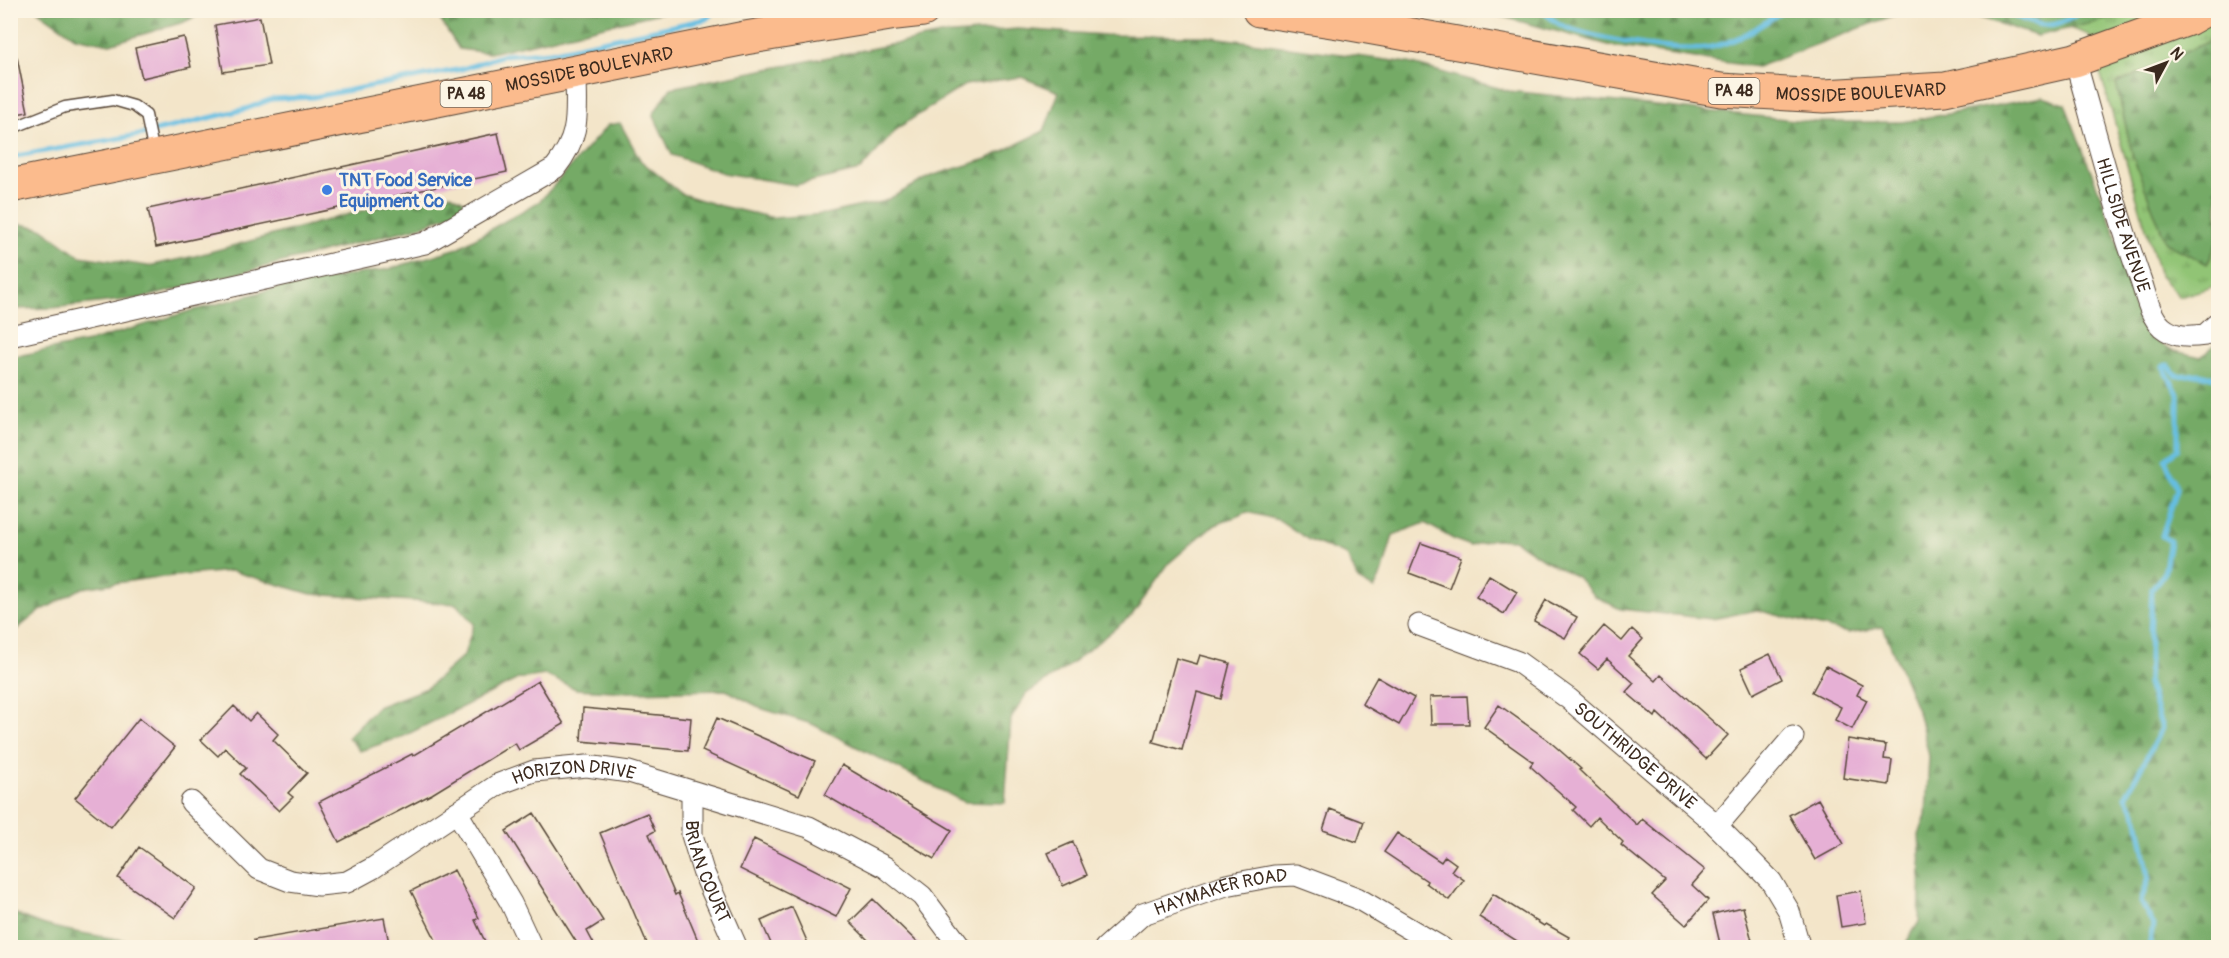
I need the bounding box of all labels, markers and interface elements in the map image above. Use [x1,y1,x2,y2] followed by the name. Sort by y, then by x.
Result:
[2136,33,2196,93] north arrow
[503,41,675,97] street label: MOSSIDE BOULEVARD
[2165,43,2188,65] text: N
[1775,77,1947,108] street label: MOSSIDE BOULEVARD
[1708,78,1760,104] road number: PA 48
[440,81,492,107] road number: PA 48
[2091,155,2155,295] street label: HILLSIDE AVENUE
[338,169,473,213] place label: TNT Food Service Equipment Co
[320,183,334,197] marker: TNT Food Service Equipment Co
[1569,697,1702,815] street label: SOUTHRIDGE DRIVE
[508,754,639,790] street label: HORIZON DRIVE
[680,820,736,926] street label: BRIAN COURT
[1151,864,1288,921] street label: HAYMAKER ROAD

